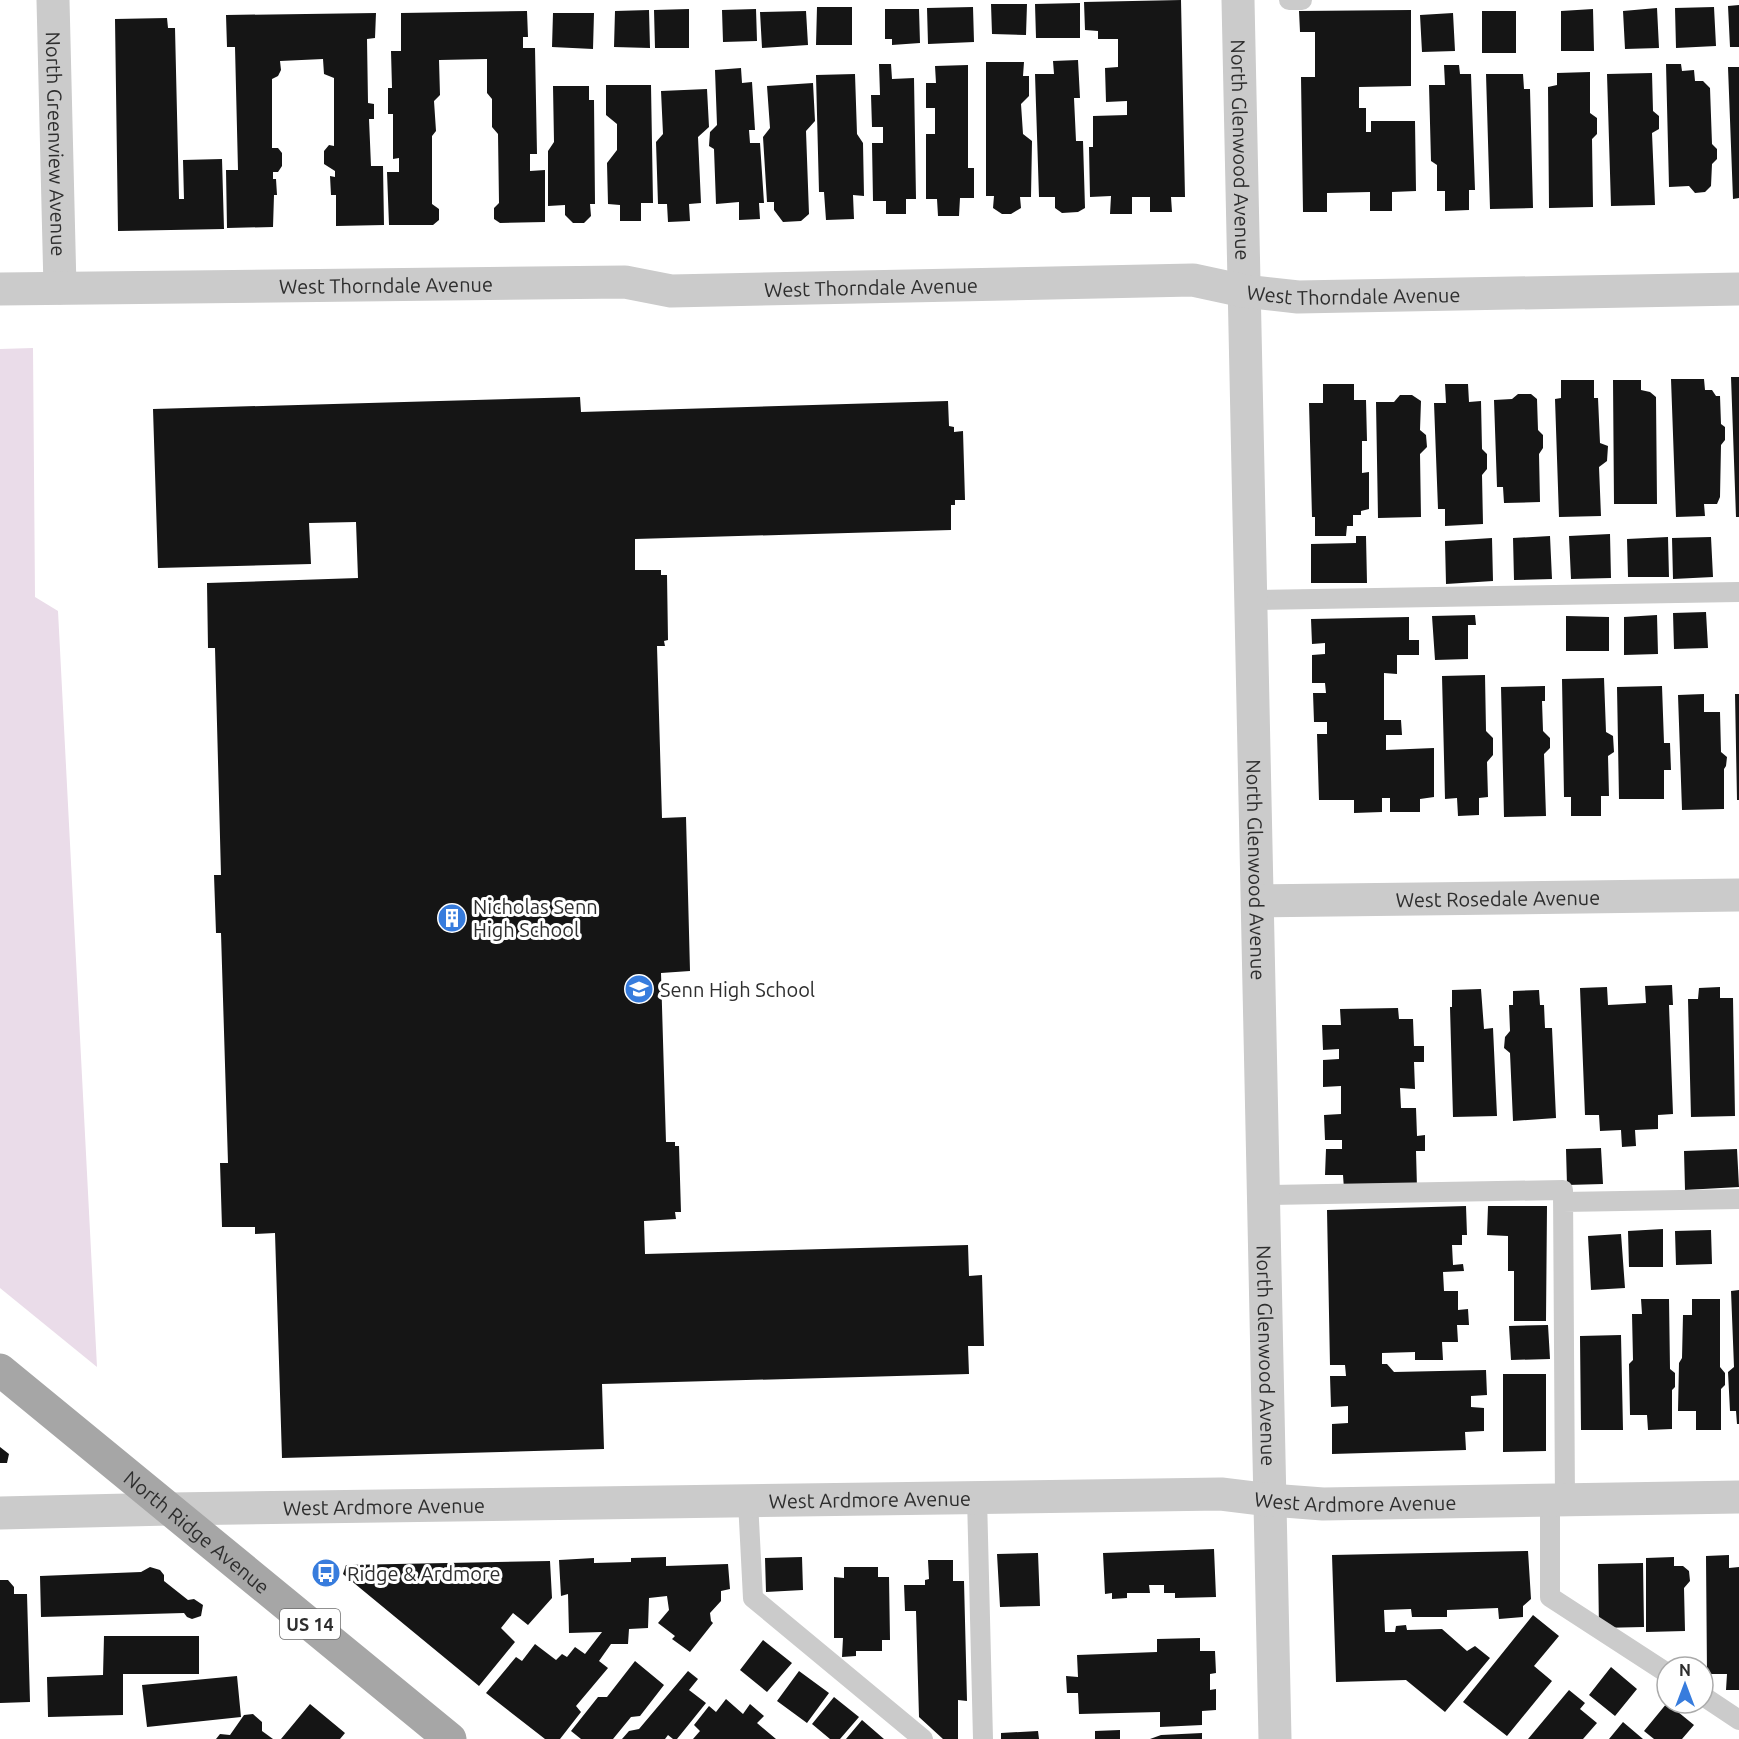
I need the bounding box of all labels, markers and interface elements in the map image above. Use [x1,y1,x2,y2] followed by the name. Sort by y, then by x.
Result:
[42,31,71,257] street label: North Greenview Avenue
[1227,39,1255,261] street label: North Glenwood Avenue
[279,272,493,297] street label: West Thorndale Avenue
[764,273,978,301] street label: West Thorndale Avenue
[1246,280,1461,309] street label: West Thorndale Avenue
[1243,759,1270,981] street label: North Glenwood Avenue
[1396,885,1600,911] street label: West Rosedale Avenue
[473,895,598,941] place label: Nicholas Senn High School
[436,902,468,934] building icon: Nicholas Senn High School
[623,973,655,1005] school or university icon: Senn High School
[660,978,815,1001] place label: Senn High School
[1253,1245,1281,1466] street label: North Glenwood Avenue
[120,1465,274,1598] street label: North Ridge Avenue
[769,1486,971,1512] street label: West Ardmore Avenue
[1253,1487,1457,1516] street label: West Ardmore Avenue
[283,1493,485,1519] street label: West Ardmore Avenue
[310,1557,342,1589] bus stop icon: Ridge & Ardmore
[347,1562,501,1585] place label: Ridge & Ardmore
[280,1609,340,1639] road number: US 14
[1655,1655,1715,1715] north arrow
[1679,1661,1691,1679] text: N

